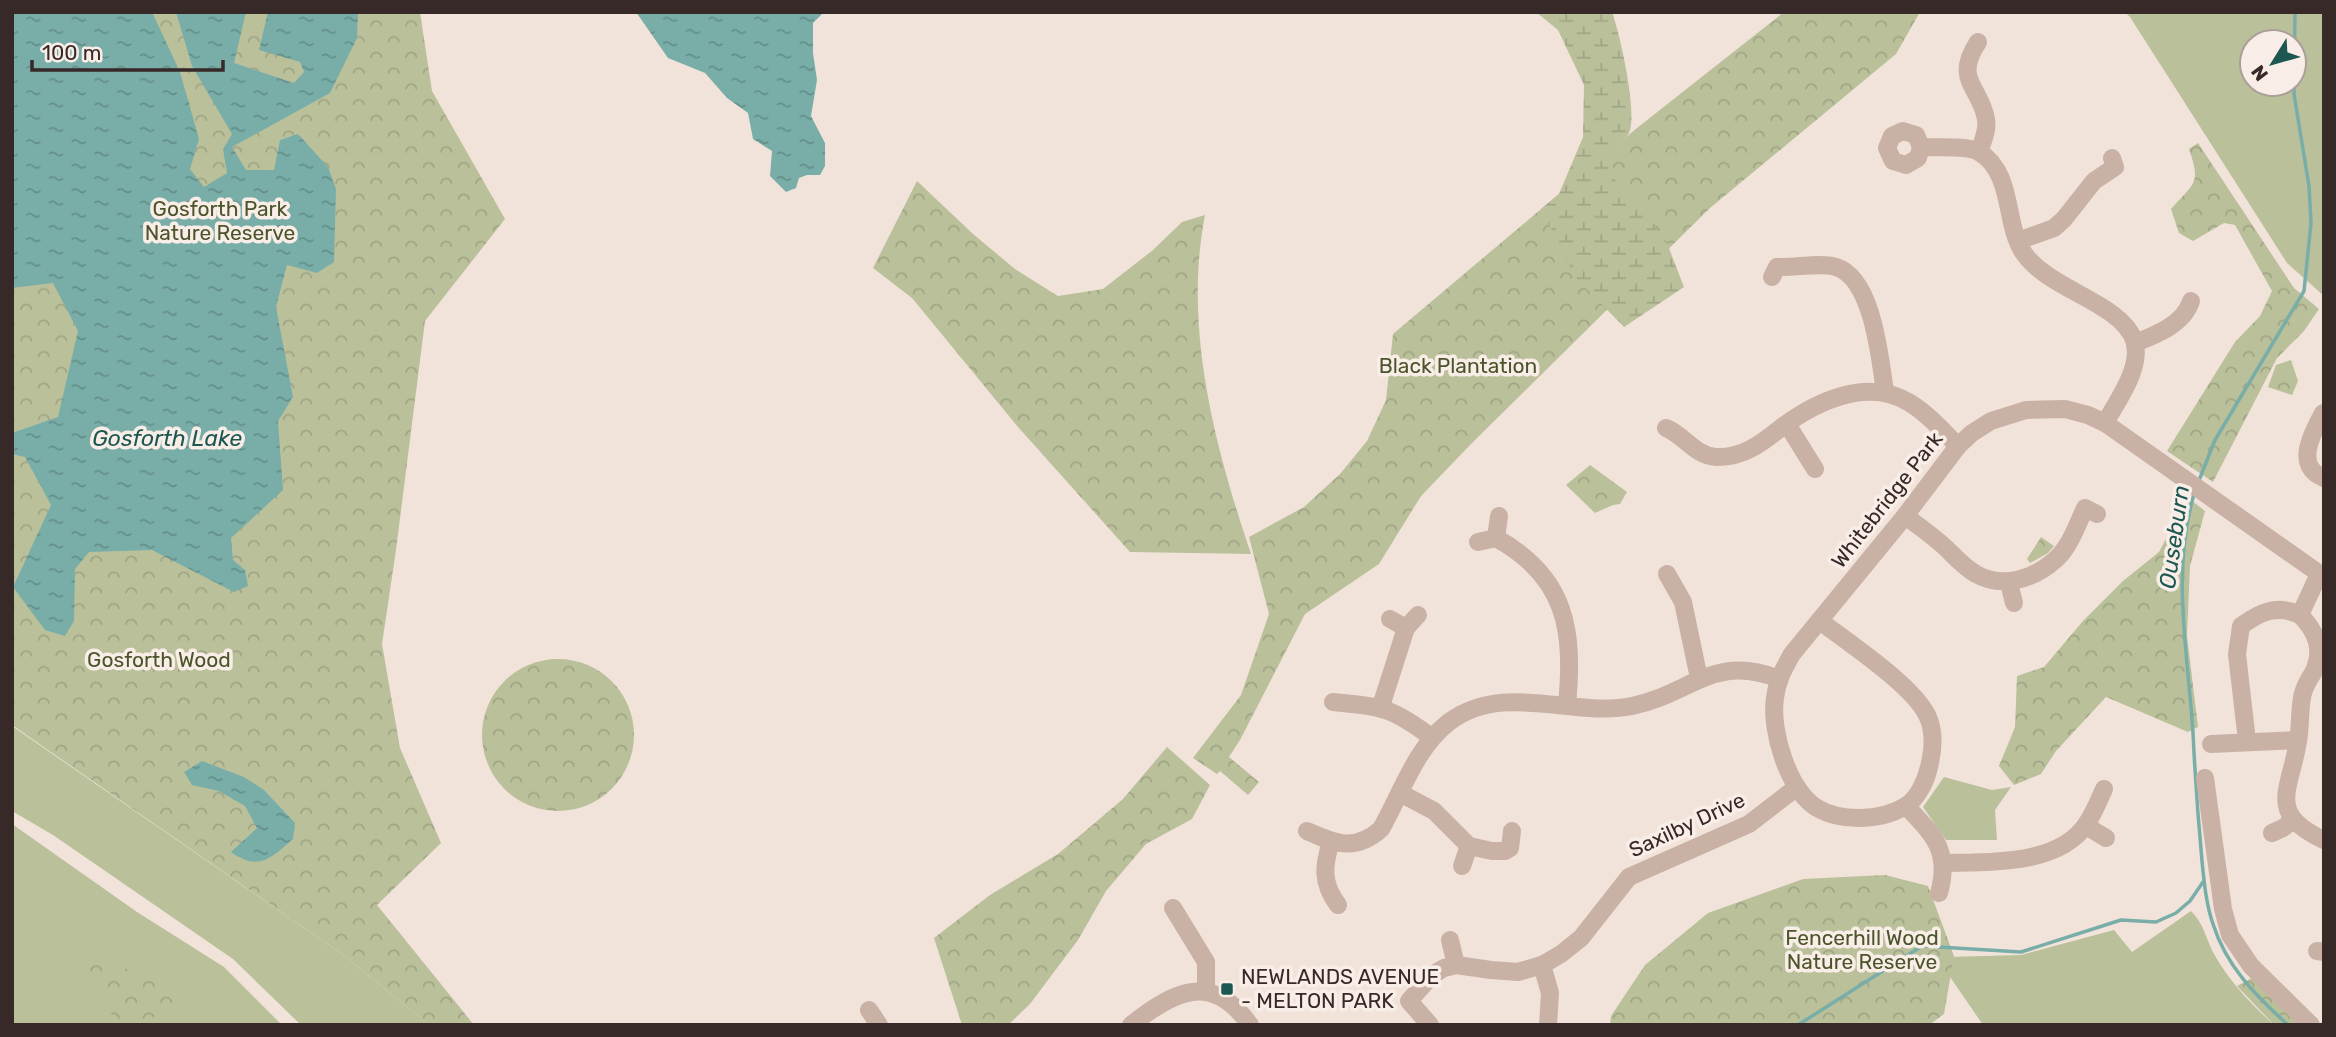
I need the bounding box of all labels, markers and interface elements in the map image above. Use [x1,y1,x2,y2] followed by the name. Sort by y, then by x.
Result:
[32,28,222,72] scale bar
[2238,28,2308,98] north arrow
[42,40,101,65] text: 100 m
[2247,61,2273,85] text: N
[145,196,295,245] park label: Gosforth Park Nature Reserve
[1379,353,1537,378] park label: Black Plantation
[92,424,242,452] water label: Gosforth Lake
[1826,427,1948,573] street label: Whitebridge Park
[2153,483,2195,591] water label: Ouseburn
[87,647,231,672] park label: Gosforth Wood
[1625,787,1749,862] street label: Saxilby Drive
[1785,925,1939,974] park label: Fencerhill Wood Nature Reserve
[1241,964,1439,1013] place label: NEWLANDS AVENUE - MELTON PARK
[1219,981,1235,997] marker: NEWLANDS AVENUE - MELTON PARK

